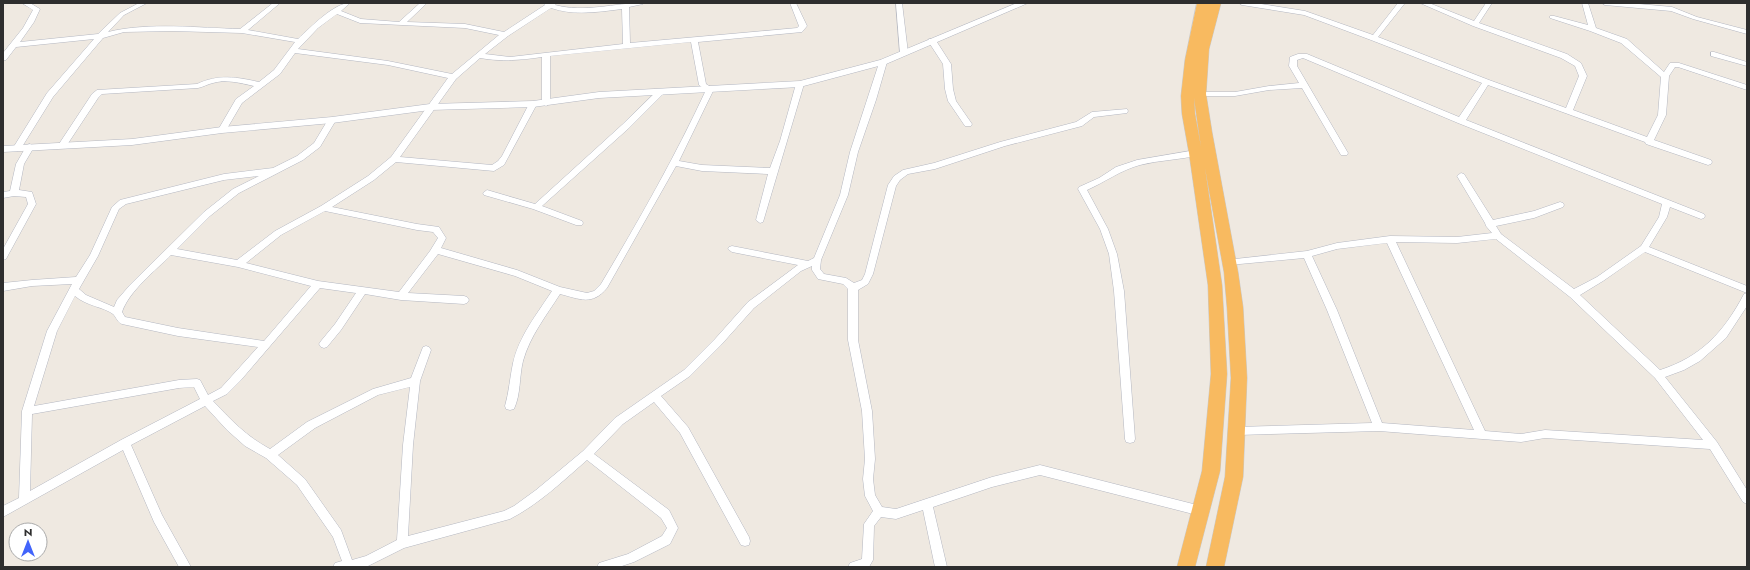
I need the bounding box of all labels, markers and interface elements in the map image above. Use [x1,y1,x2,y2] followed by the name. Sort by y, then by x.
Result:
[8,522,48,562] north arrow
[24,524,32,540] text: N

